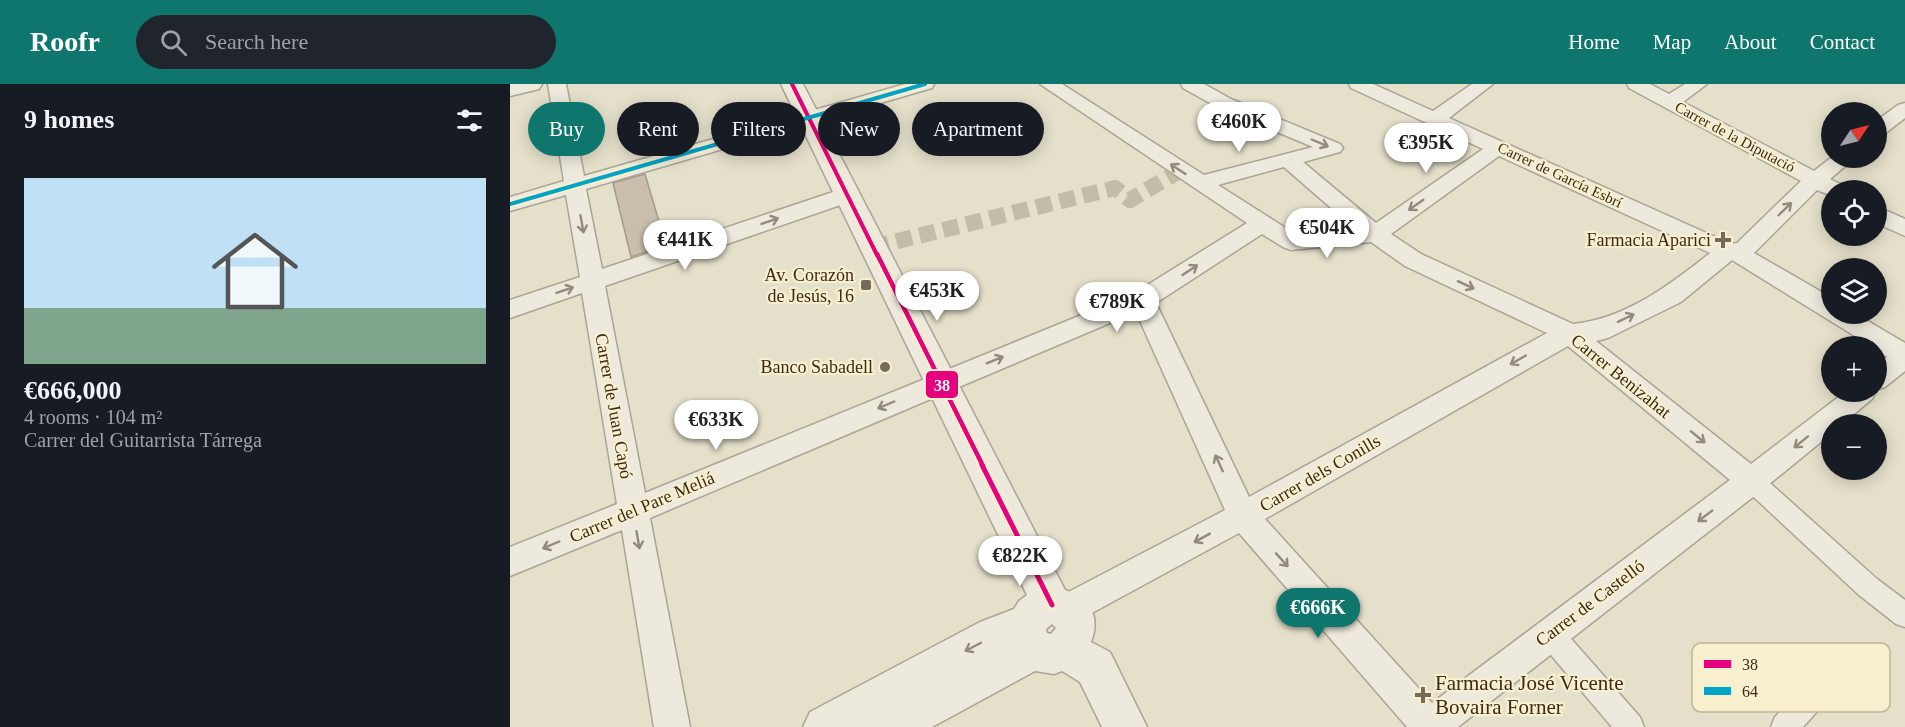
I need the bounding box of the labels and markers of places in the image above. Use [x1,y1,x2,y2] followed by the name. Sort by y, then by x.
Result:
[1197,102,1281,153] pin: €460K
[1384,123,1468,174] pin: €395K
[1285,208,1369,259] pin: €504K
[643,220,727,271] pin: €441K
[1587,230,1711,250] place label: Farmacia Aparici
[1716,233,1730,247] marker: Farmacia Aparici
[765,265,854,306] place label: Av. Corazón de Jesús, 16
[895,271,979,322] pin: €453K
[859,278,873,292] marker: Av. Corazón de Jesús, 16
[1075,282,1159,333] pin: €789K
[761,357,873,377] place label: Banco Sabadell
[878,360,892,374] marker: Banco Sabadell
[674,400,758,451] pin: €633K
[978,536,1062,587] pin: €822K
[1276,588,1360,639] pin: €666K
[1435,671,1623,719] place label: Farmacia José Vicente Bovaira Forner
[1416,688,1430,702] marker: Farmacia José Vicente Bovaira Forner

